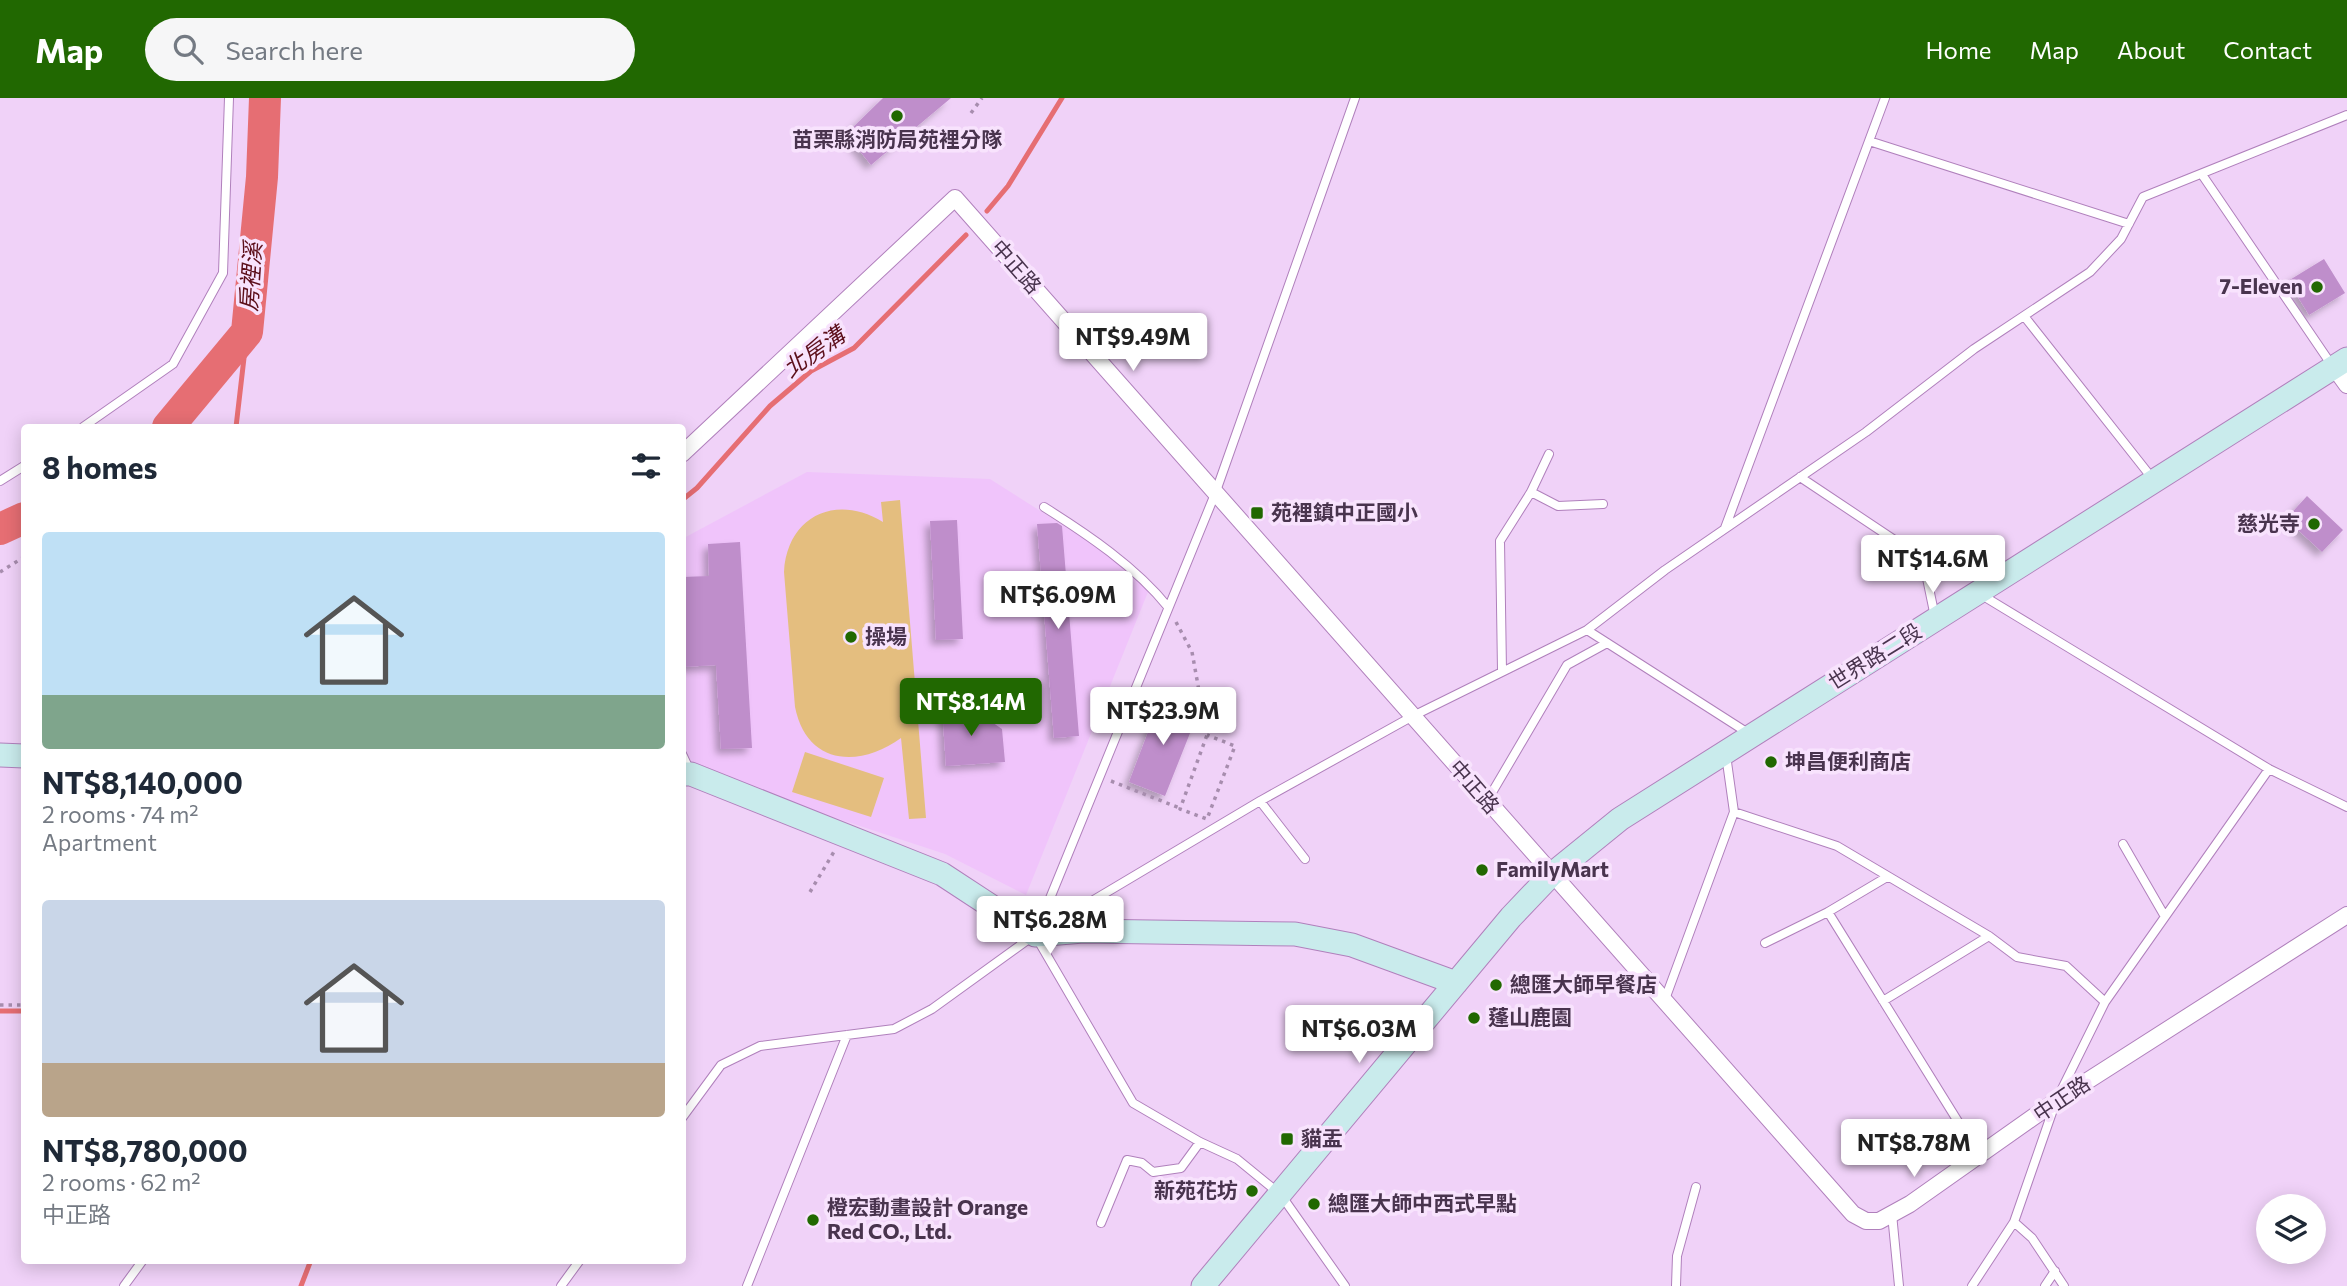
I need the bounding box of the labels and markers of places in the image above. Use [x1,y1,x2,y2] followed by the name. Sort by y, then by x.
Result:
[889,108,905,124] marker: 苗栗縣消防局苑裡分隊
[792,126,1003,151] place label: 苗栗縣消防局苑裡分隊
[2219,273,2303,298] place label: 7-Eleven
[2309,279,2325,295] marker: 7-Eleven
[1061,314,1205,373] pin: NT$9.49M
[1271,499,1418,524] place label: 苑裡鎮中正國小
[1249,505,1265,521] marker: 苑裡鎮中正國小
[2237,510,2300,535] place label: 慈光寺
[2306,516,2322,532] marker: 慈光寺
[1861,536,2005,595] pin: NT$14.6M
[986,572,1130,631] pin: NT$6.09M
[865,623,907,648] place label: 操場
[843,629,859,645] marker: 操場
[899,678,1043,738] pin: NT$8.14M
[1091,688,1235,747] pin: NT$23.9M
[1785,748,1911,773] place label: 坤昌便利商店
[1763,754,1779,770] marker: 坤昌便利商店
[1496,856,1609,881] place label: FamilyMart
[1474,862,1490,878] marker: FamilyMart
[978,896,1122,956] pin: NT$6.28M
[1510,971,1657,996] place label: 總匯大師早餐店
[1488,977,1504,993] marker: 總匯大師早餐店
[1488,1004,1572,1029] place label: 蓬山鹿園
[1287,1006,1431,1065] pin: NT$6.03M
[1466,1010,1482,1026] marker: 蓬山鹿園
[1842,1119,1986,1179] pin: NT$8.78M
[1301,1125,1343,1150] place label: 貓盂
[1279,1131,1295,1147] marker: 貓盂
[1154,1177,1238,1202] place label: 新苑花坊
[1244,1183,1260,1199] marker: 新苑花坊
[1328,1190,1517,1215] place label: 總匯大師中西式早點
[827,1194,1028,1243] place label: 橙宏動畫設計 Orange Red CO., Ltd.
[1306,1196,1322,1212] marker: 總匯大師中西式早點
[805,1212,821,1228] marker: 橙宏動畫設計 Orange Red CO., Ltd.

